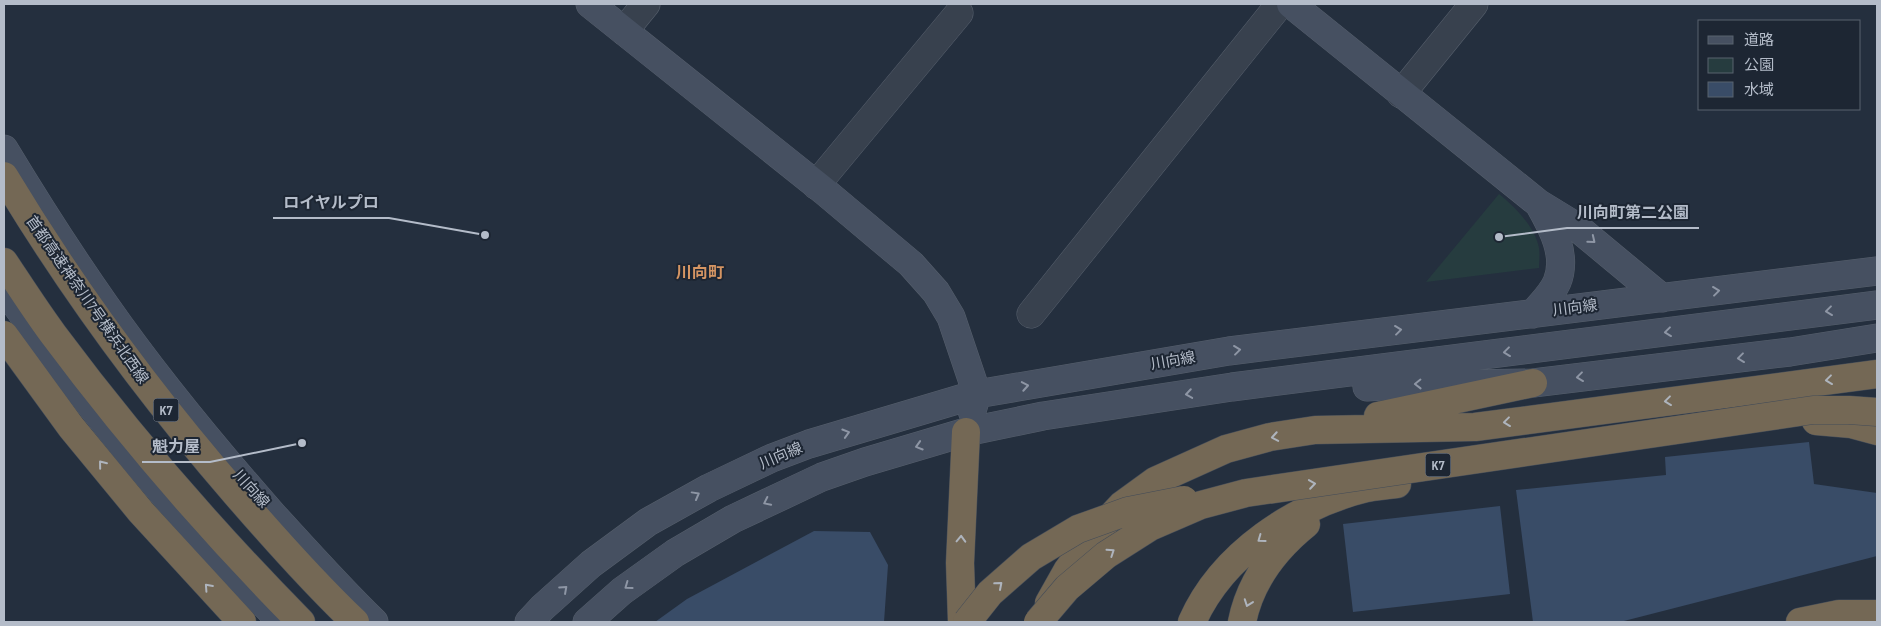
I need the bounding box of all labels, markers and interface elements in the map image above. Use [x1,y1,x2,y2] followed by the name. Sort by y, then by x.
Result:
[1698,20,1861,110] legend
[1744,31,1774,50] text: 道路
[1744,56,1774,75] text: 公園
[1744,81,1774,100] text: 水域
[273,187,389,218] callout: ロイヤルプロ
[283,194,379,213] text: ロイヤルプロ
[1567,197,1699,228] callout: 川向町第二公園
[1577,204,1689,223] text: 川向町第二公園
[22,212,152,388] street label: 首都高速神奈川7号横浜北西線
[1586,235,1595,243] one-way arrow
[676,264,724,283] district label: 川向町
[1712,286,1720,297] one-way arrow
[1552,296,1598,320] street label: 川向線
[1825,305,1833,316] one-way arrow
[1395,325,1403,336] one-way arrow
[1663,326,1672,336] one-way arrow
[1233,345,1241,356] one-way arrow
[1502,346,1510,357] one-way arrow
[1149,348,1197,374] street label: 川向線
[1737,352,1745,363] one-way arrow
[1576,371,1584,382] one-way arrow
[1825,374,1833,385] one-way arrow
[1414,379,1422,390] one-way arrow
[1021,382,1030,392] one-way arrow
[1185,388,1194,398] one-way arrow
[1663,395,1671,406] one-way arrow
[154,398,178,422] road number: K7
[1502,417,1511,427] one-way arrow
[841,428,849,438] one-way arrow
[142,431,210,462] callout: 魁力屋
[1271,431,1279,441] one-way arrow
[152,438,200,457] text: 魁力屋
[757,438,805,474] street label: 川向線
[916,440,924,450] one-way arrow
[1426,454,1450,476] road number: K7
[99,461,107,470] one-way arrow
[229,466,273,512] street label: 川向線
[1307,479,1316,489] one-way arrow
[691,491,700,501] one-way arrow
[763,496,772,506] one-way arrow
[1257,533,1267,542] one-way arrow
[956,534,967,542] one-way arrow
[1105,549,1114,558] one-way arrow
[625,580,634,589] one-way arrow
[993,582,1002,591] one-way arrow
[205,584,214,593] one-way arrow
[558,585,567,594] one-way arrow
[1244,598,1254,607] one-way arrow

